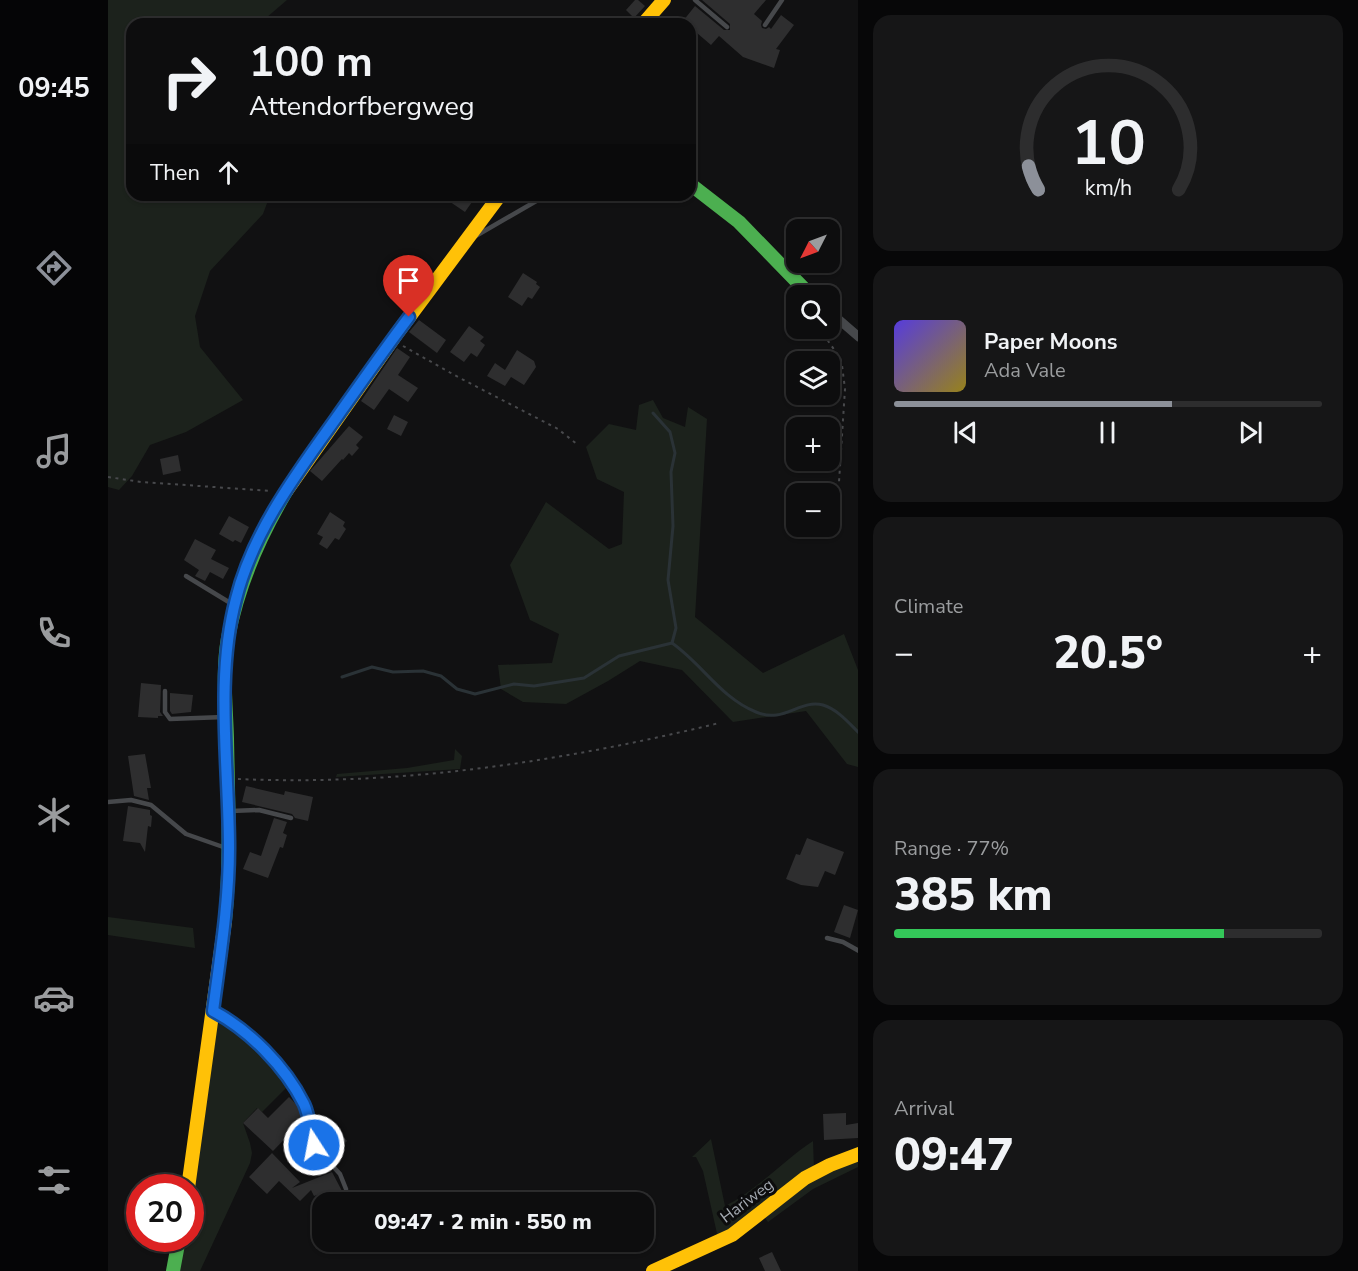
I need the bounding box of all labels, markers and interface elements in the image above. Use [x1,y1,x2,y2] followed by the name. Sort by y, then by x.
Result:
[249,34,373,91] text: 100 m
[150,42,228,120] icon: right
[18,70,90,107] text: 09:45
[249,88,475,125] text: Attendorfbergweg
[1071,101,1145,186] text: 10
[212,156,245,189] icon: ahead
[150,158,200,188] text: Then
[1084,173,1132,203] text: km/h
[786,219,840,273] north arrow
[786,219,840,537] map controls
[33,247,75,289] icon: directions
[383,255,434,317] pin
[392,264,425,297] icon: arrive
[786,285,840,339] button: search
[984,327,1118,357] text: Paper Moons
[786,351,840,405] button: layers
[984,357,1066,384] text: Ada Vale
[949,416,982,449] icon: previous
[1091,416,1124,449] icon: pause
[1234,416,1267,449] icon: next
[786,417,840,471] button: +
[33,430,75,472] icon: music
[786,483,840,537] button: −
[894,593,963,620] text: Climate
[33,612,75,654] icon: phone
[1053,623,1163,684] text: 20.5°
[894,631,914,676] text: −
[1302,631,1322,676] text: +
[33,794,75,836] icon: climate
[894,835,1009,862] text: Range · 77%
[894,865,1053,926] text: 385 km
[33,977,75,1019] icon: car
[894,1095,954,1122] text: Arrival
[282,1113,346,1177] position arrow
[894,1125,1014,1186] text: 09:47
[33,1159,75,1201] icon: filters
[126,1174,204,1252] speed limit sign: 20
[716,1174,778,1228] street label: Hariweg
[374,1207,592,1237] text: 09:47 · 2 min · 550 m

